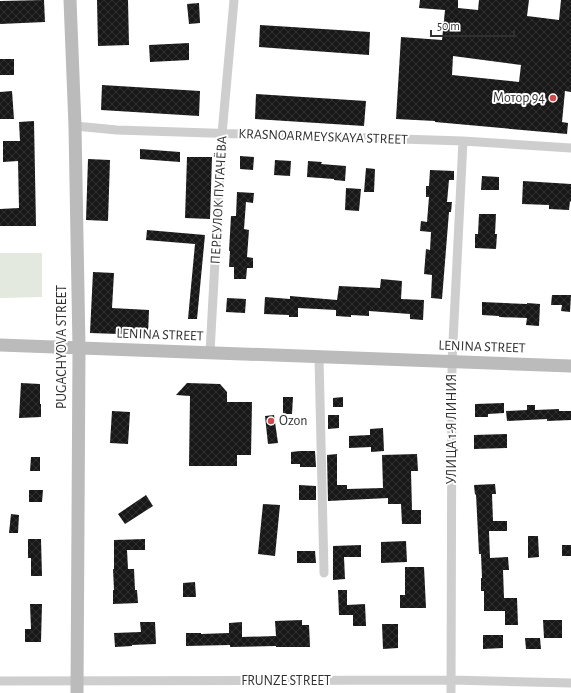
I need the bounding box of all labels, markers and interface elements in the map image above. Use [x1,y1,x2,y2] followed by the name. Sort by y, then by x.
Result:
[431,12,514,38] scale bar
[437,20,460,32] text: 50 m
[493,91,545,105] place label: Мотор 94
[548,93,558,103] marker: Мотор 94
[238,127,408,147] street label: KRASNOARMEYSKAYA STREET
[207,135,229,265] street label: ПЕРЕУЛОК ПУГАЧЁВА
[55,285,69,409] street label: PUGACHYOVA STREET
[116,326,204,344] street label: LENINA STREET
[438,338,526,356] street label: LENINA STREET
[445,374,459,484] street label: УЛИЦА 1-Я ЛИНИЯ
[279,414,307,428] place label: Ozon
[266,416,276,426] marker: Ozon
[241,674,331,688] street label: FRUNZE STREET

